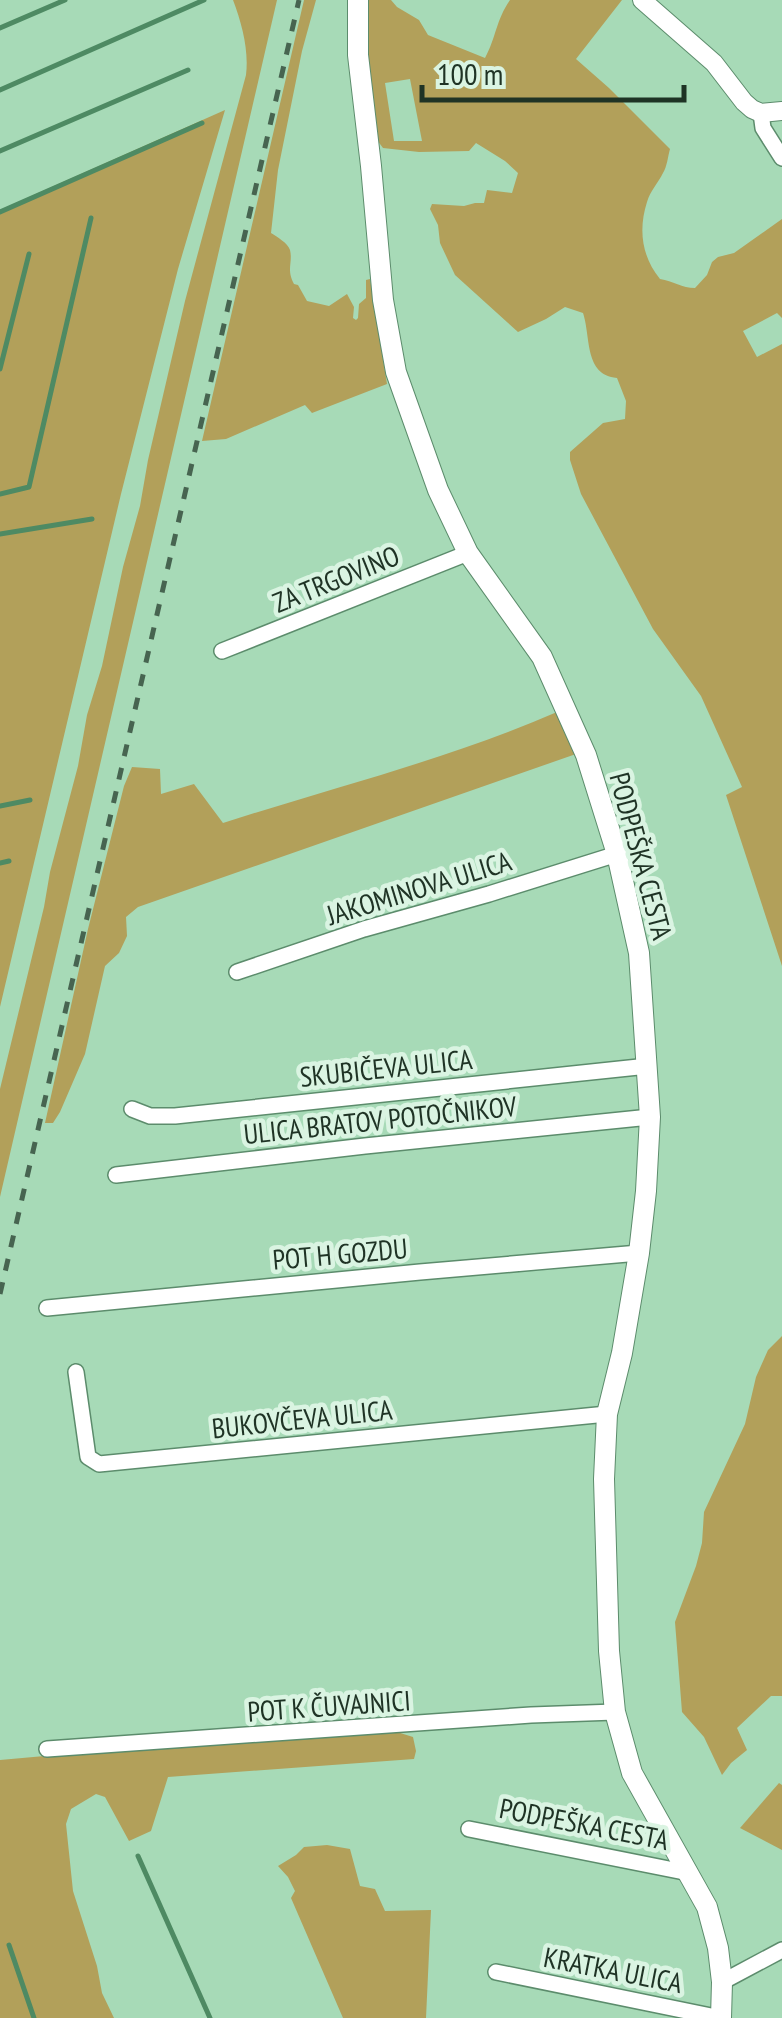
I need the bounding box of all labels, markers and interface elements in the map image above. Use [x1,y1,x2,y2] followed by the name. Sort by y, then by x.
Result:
[422,40,684,102] scale bar
[437,54,503,93] text: 100 m
[267,536,404,621] street label: ZA TRGOVINO
[601,768,682,944] street label: PODPEŠKA CESTA
[321,842,516,933] street label: JAKOMINOVA ULICA
[298,1040,475,1095] street label: SKUBIČEVA ULICA
[242,1087,519,1152] street label: ULICA BRATOV POTOČNIKOV
[271,1229,409,1278] street label: POT H GOZDU
[210,1391,395,1446] street label: BUKOVČEVA ULICA
[246,1681,412,1730] street label: POT K ČUVAJNICI
[496,1789,672,1858] street label: PODPEŠKA CESTA
[541,1938,686,2001] street label: KRATKA ULICA

